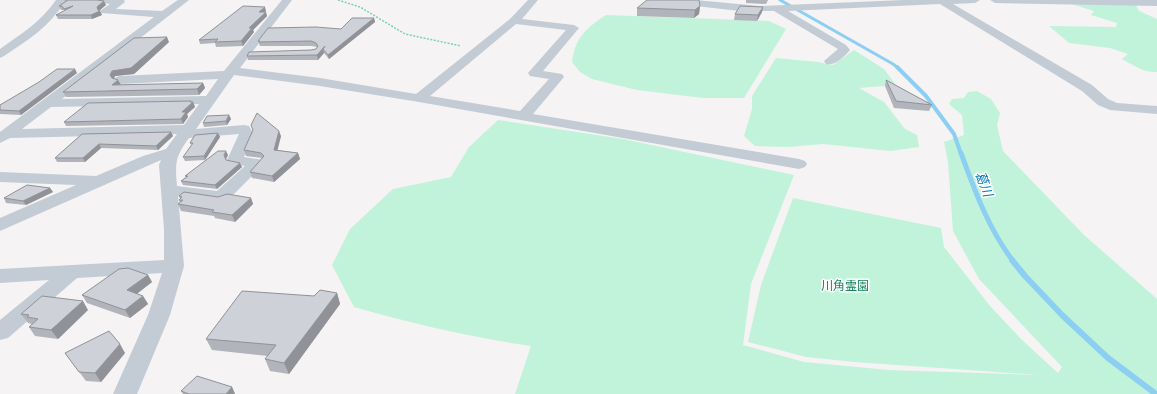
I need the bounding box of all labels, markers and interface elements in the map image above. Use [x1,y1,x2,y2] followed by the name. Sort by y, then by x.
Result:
[971,169,997,201] water label: 葛川
[821,278,869,294] park label: 川角霊園

